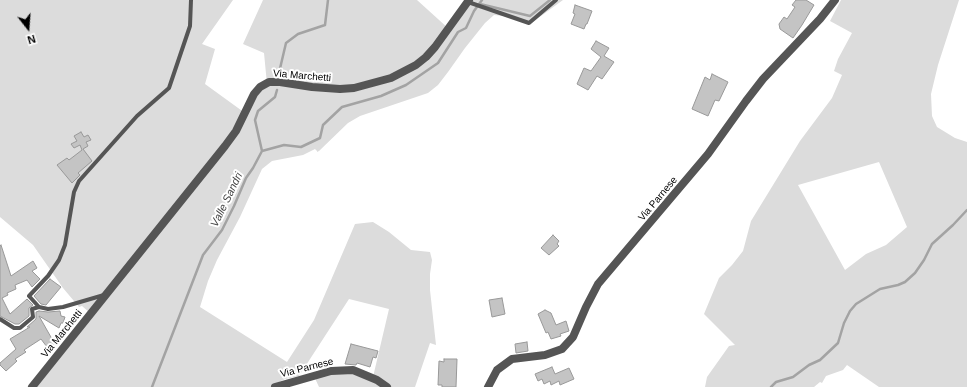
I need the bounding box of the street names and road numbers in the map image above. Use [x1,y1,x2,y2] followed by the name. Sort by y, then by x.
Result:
[273,67,331,85] street label: Via Marchetti
[636,174,680,224] street label: Via Parnese
[39,308,85,360] street label: Via Marchetti
[279,356,335,380] street label: Via Parnese

